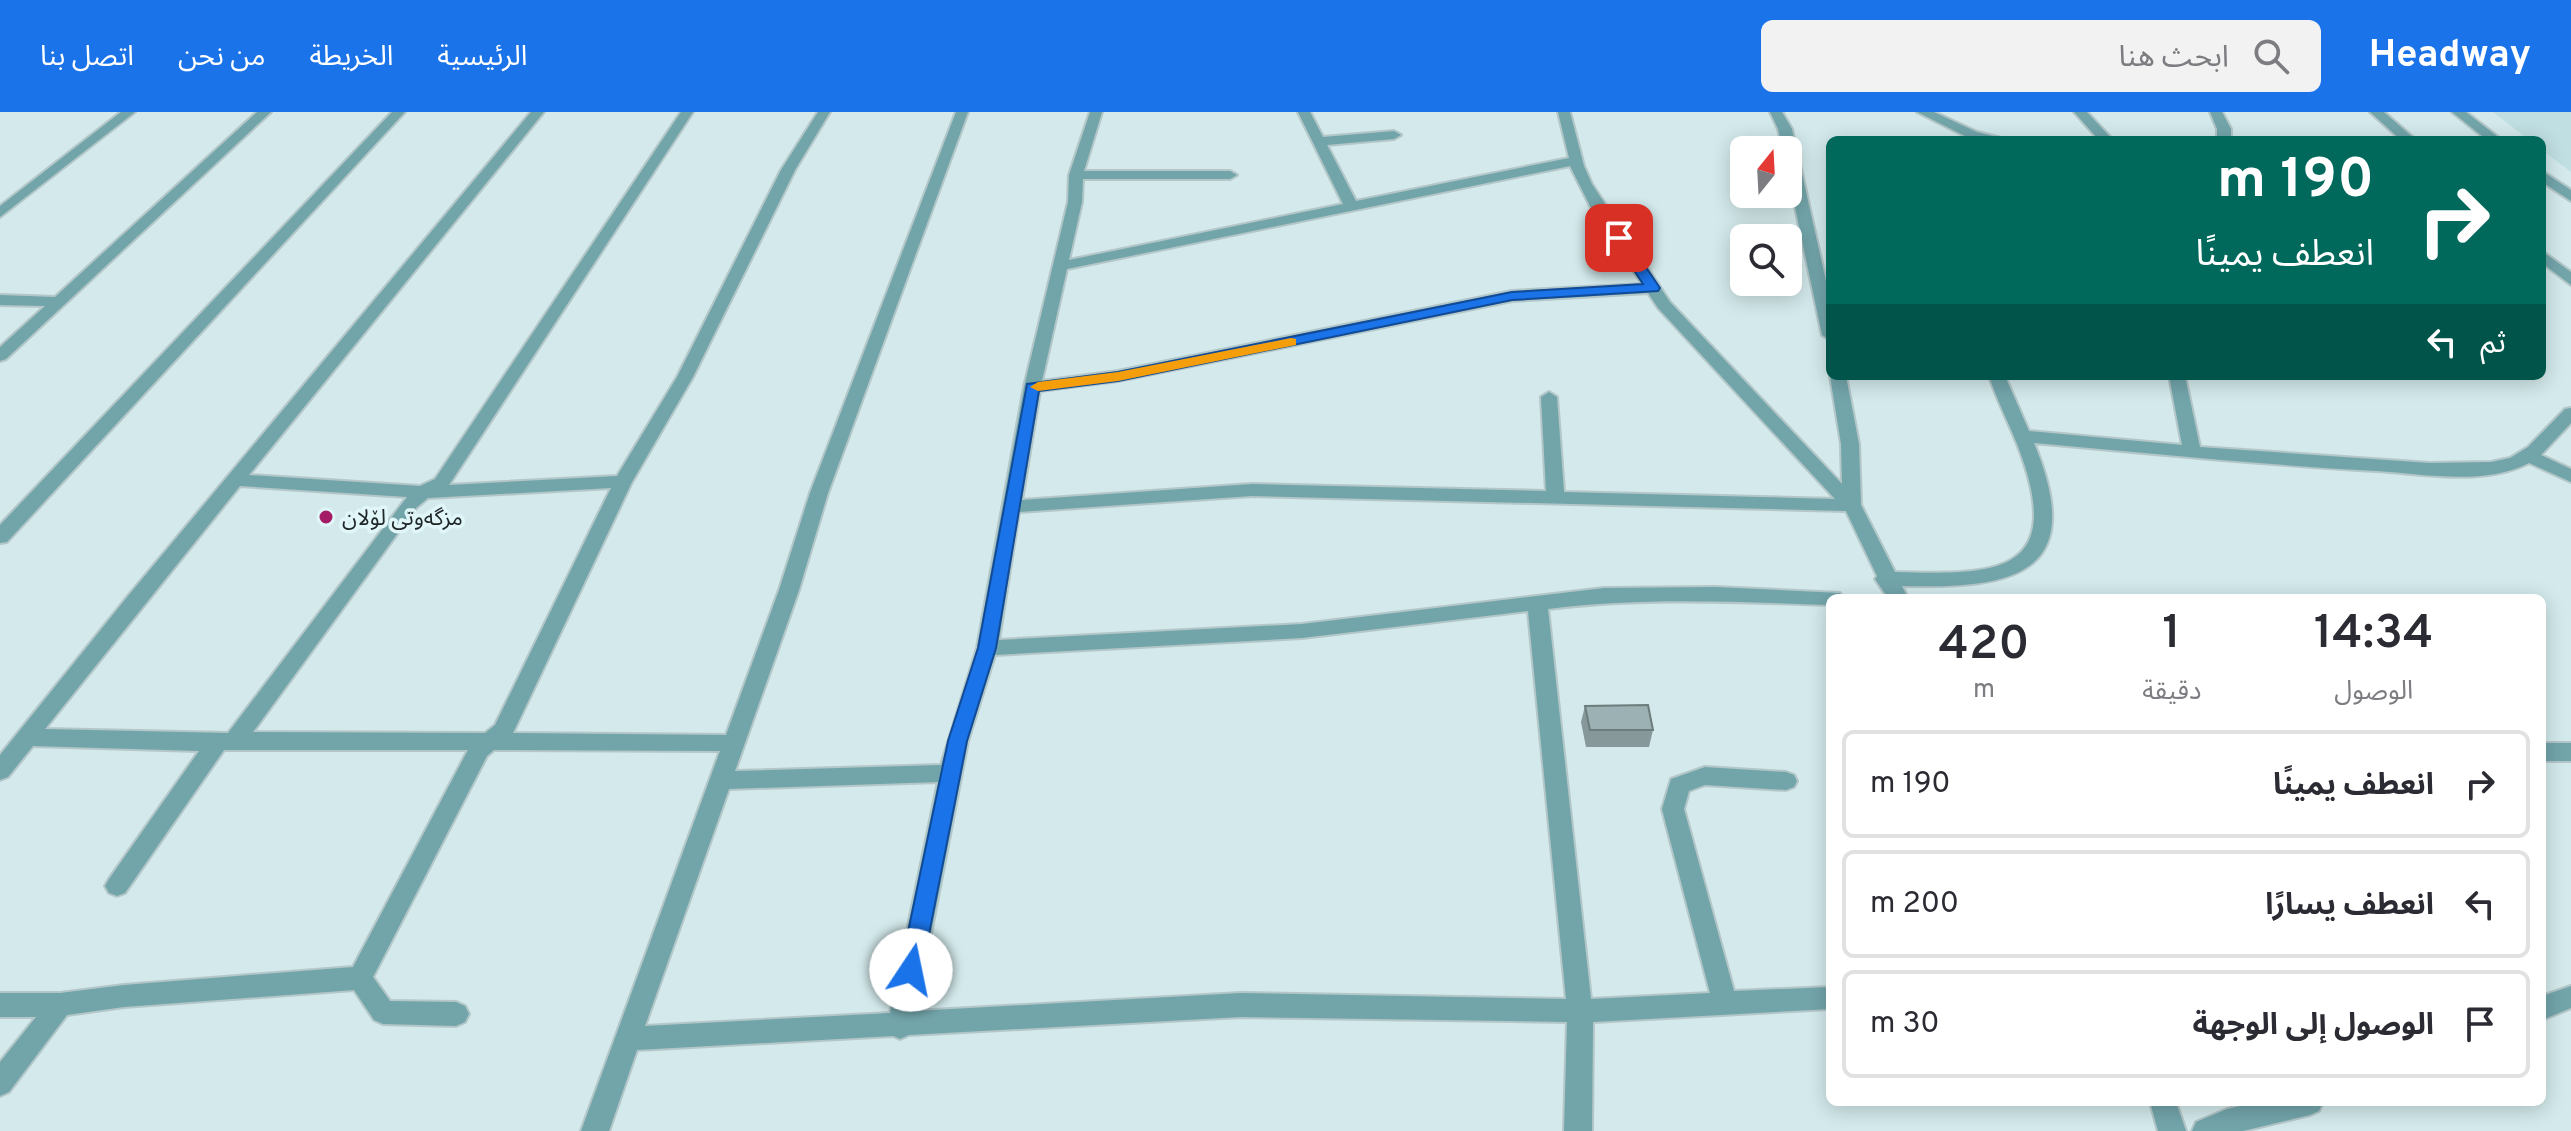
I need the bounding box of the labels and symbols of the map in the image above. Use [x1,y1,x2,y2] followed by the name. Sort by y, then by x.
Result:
[1730,136,1802,208] north arrow
[1585,204,1653,272] pin
[342,506,463,533] place label: مزگەوتی لۆلان
[317,508,335,526] marker: مزگەوتی لۆلان
[869,928,953,1012] position arrow

